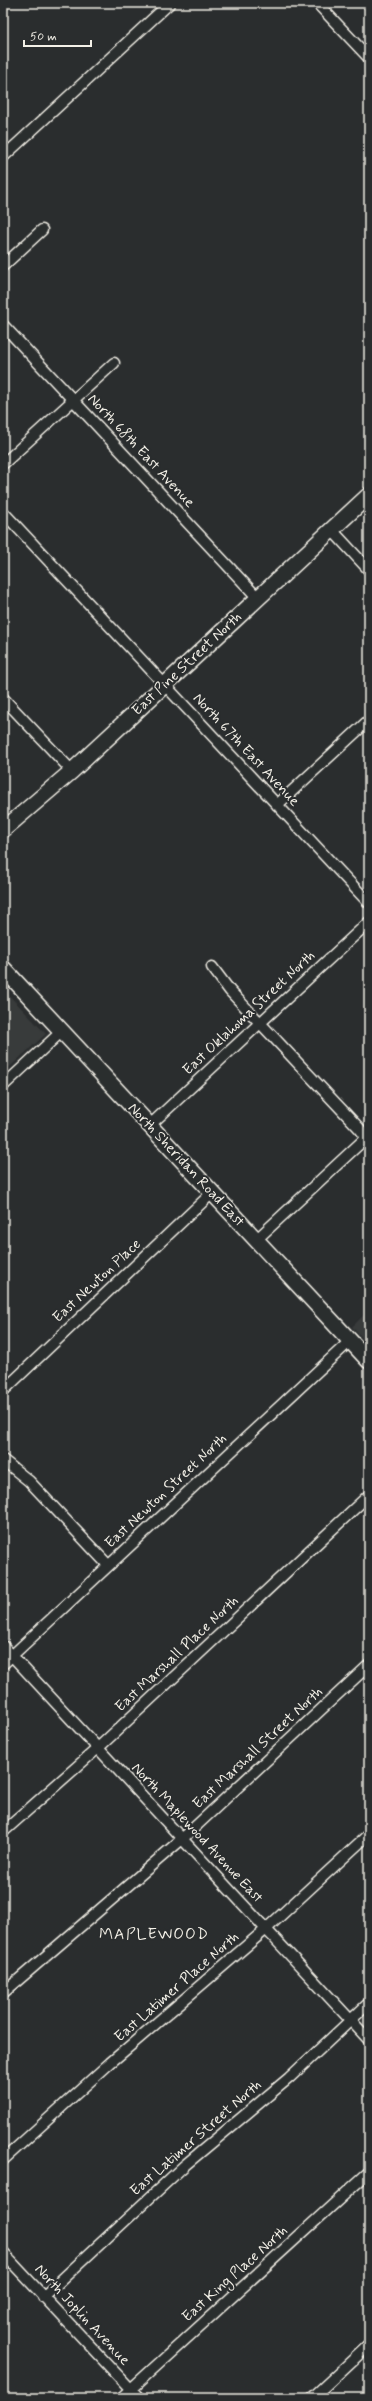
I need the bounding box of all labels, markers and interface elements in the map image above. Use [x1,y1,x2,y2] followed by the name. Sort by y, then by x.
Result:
[24,22,91,48] scale bar
[30,29,57,45] text: 50 m
[83,390,199,512] street label: North 68th East Avenue
[128,608,246,720] street label: East Pine Street North
[188,689,304,811] street label: North 67th East Avenue
[178,946,320,1080] street label: East Oklahoma Street North
[123,1099,249,1232] street label: North Sheridan Road East
[48,1235,146,1327] street label: East Newton Place
[101,1429,231,1553] street label: East Newton Street North
[111,1591,243,1717] street label: East Marshall Place North
[189,1682,327,1814] street label: East Marshall Street North
[127,1759,268,1908] street label: North Maplewood Avenue East
[99,1924,209,1945] district label: MAPLEWOOD
[110,1927,244,2047] street label: East Latimer Place North
[126,2075,266,2201] street label: East Latimer Street North
[178,2221,293,2328] street label: East King Place North
[30,2260,134,2370] street label: North Joplin Avenue

